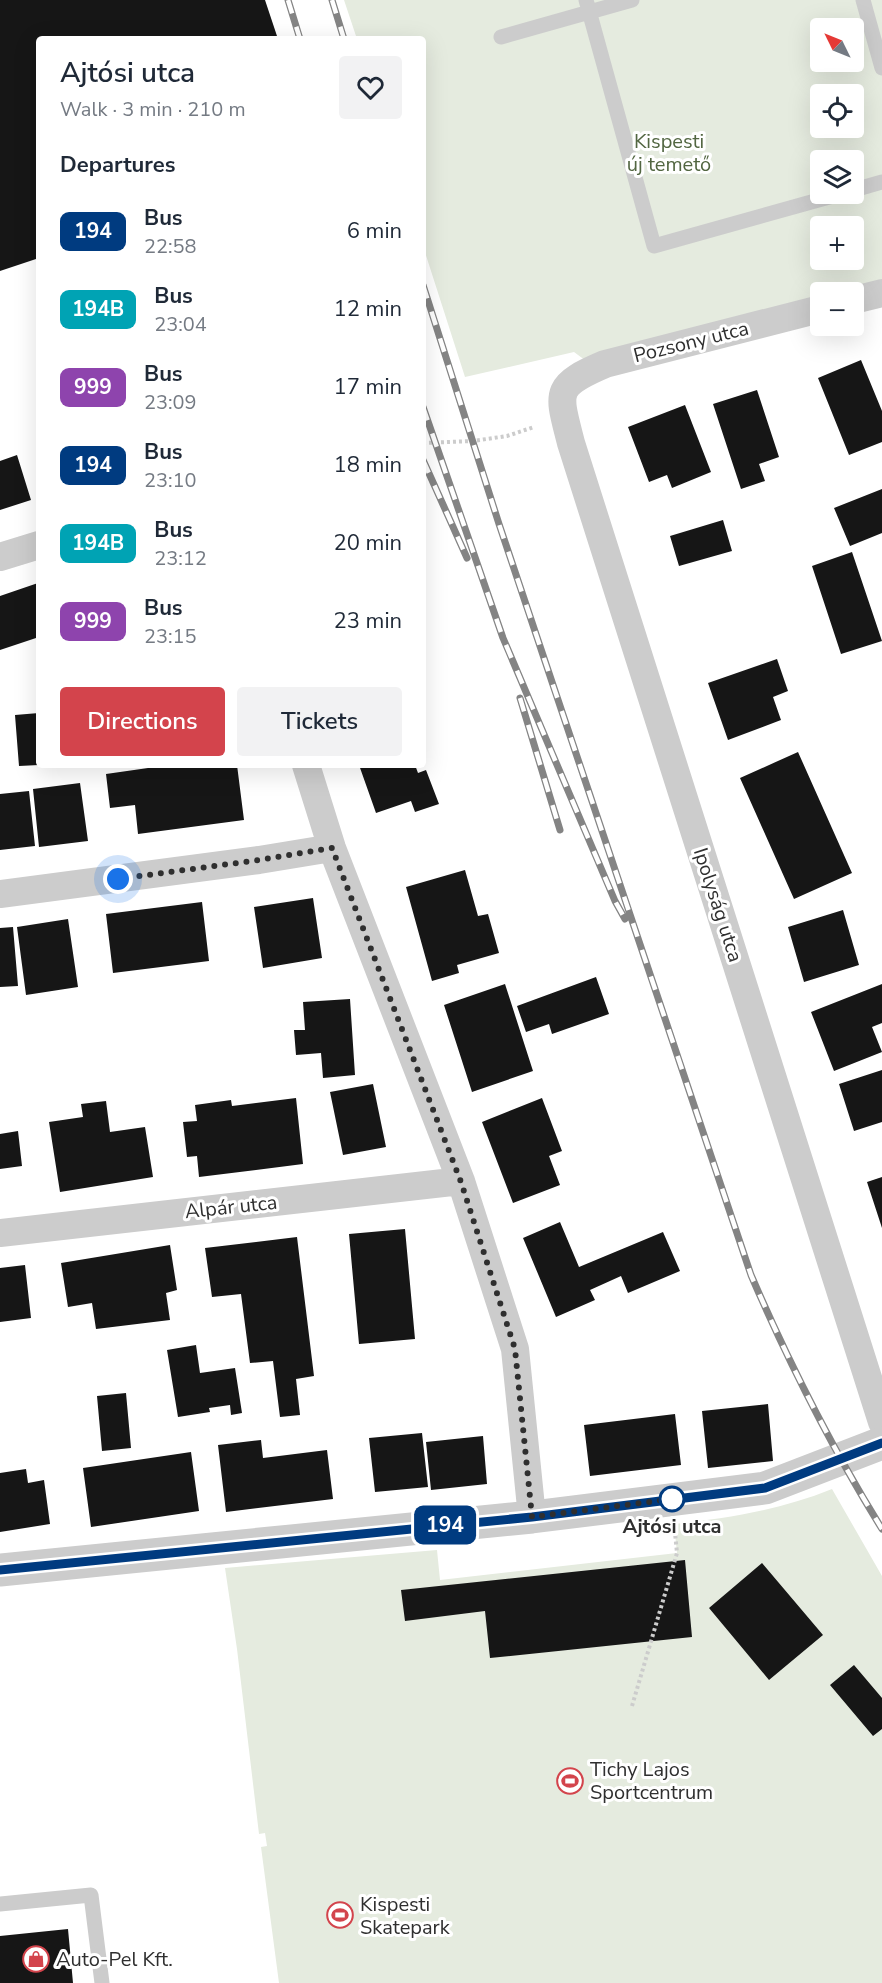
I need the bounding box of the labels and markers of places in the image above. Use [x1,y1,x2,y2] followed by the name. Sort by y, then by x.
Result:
[659,1486,685,1512] marker: Ajtósi utca
[623,1513,721,1540] place label: Ajtósi utca
[590,1756,713,1806] place label: Tichy Lajos Sportcentrum
[555,1766,585,1796] sports icon: Tichy Lajos Sportcentrum
[360,1891,451,1941] place label: Kispesti Skatepark
[325,1900,355,1930] sports icon: Kispesti Skatepark
[21,1944,51,1974] shop icon: Auto-Pel Kft.
[56,1946,173,1973] place label: Auto-Pel Kft.

